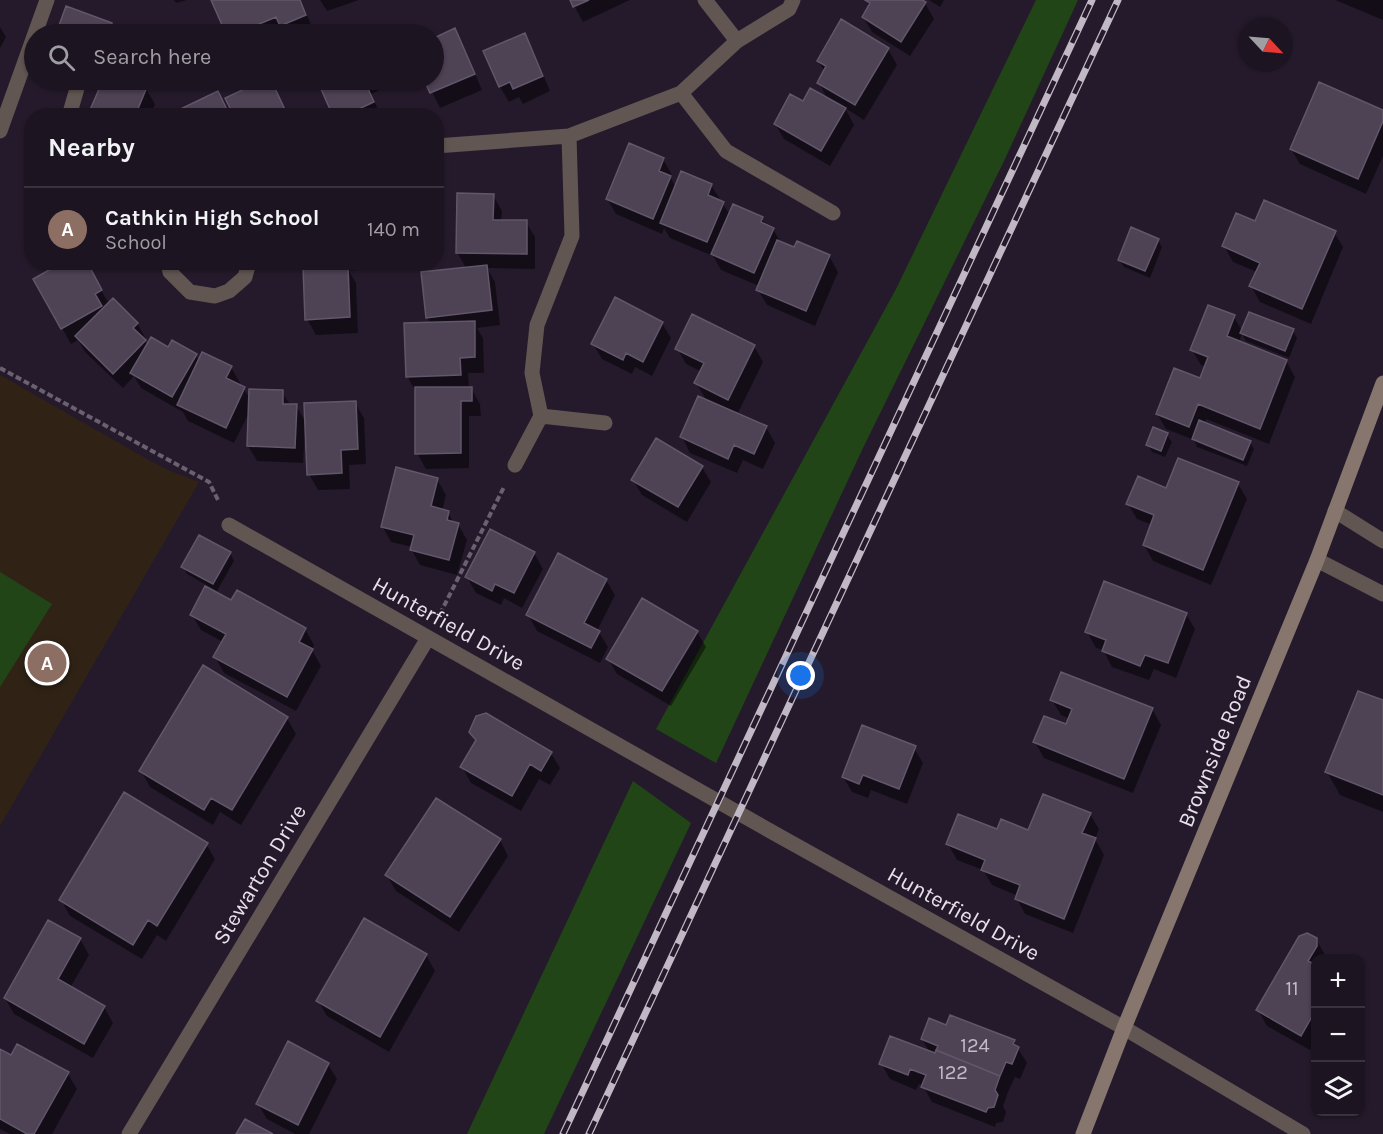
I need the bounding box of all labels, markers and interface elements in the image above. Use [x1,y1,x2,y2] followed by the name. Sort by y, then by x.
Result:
[1239,18,1293,72] north arrow
[24,24,444,90] search box
[45,41,78,74] icon: search
[93,44,211,70] text: Search here
[48,132,135,163] text: Nearby
[105,205,320,231] text: Cathkin High School
[61,218,74,241] text: A
[367,218,420,241] text: 140 m
[105,231,167,254] text: School
[368,571,529,676] street label: Hunterfield Drive
[28,640,66,686] pin: A
[786,661,815,690] your location
[1173,672,1257,831] street label: Brownside Road
[208,800,312,949] street label: Stewarton Drive
[883,861,1044,966] street label: Hunterfield Drive
[1311,954,1365,1116] map controls
[1311,954,1365,1008] button: +
[1285,977,1299,1000] house number: 11
[1311,1008,1365,1062] button: −
[960,1034,990,1057] house number: 124
[938,1061,968,1084] house number: 122
[1311,1062,1365,1116] button: layers

